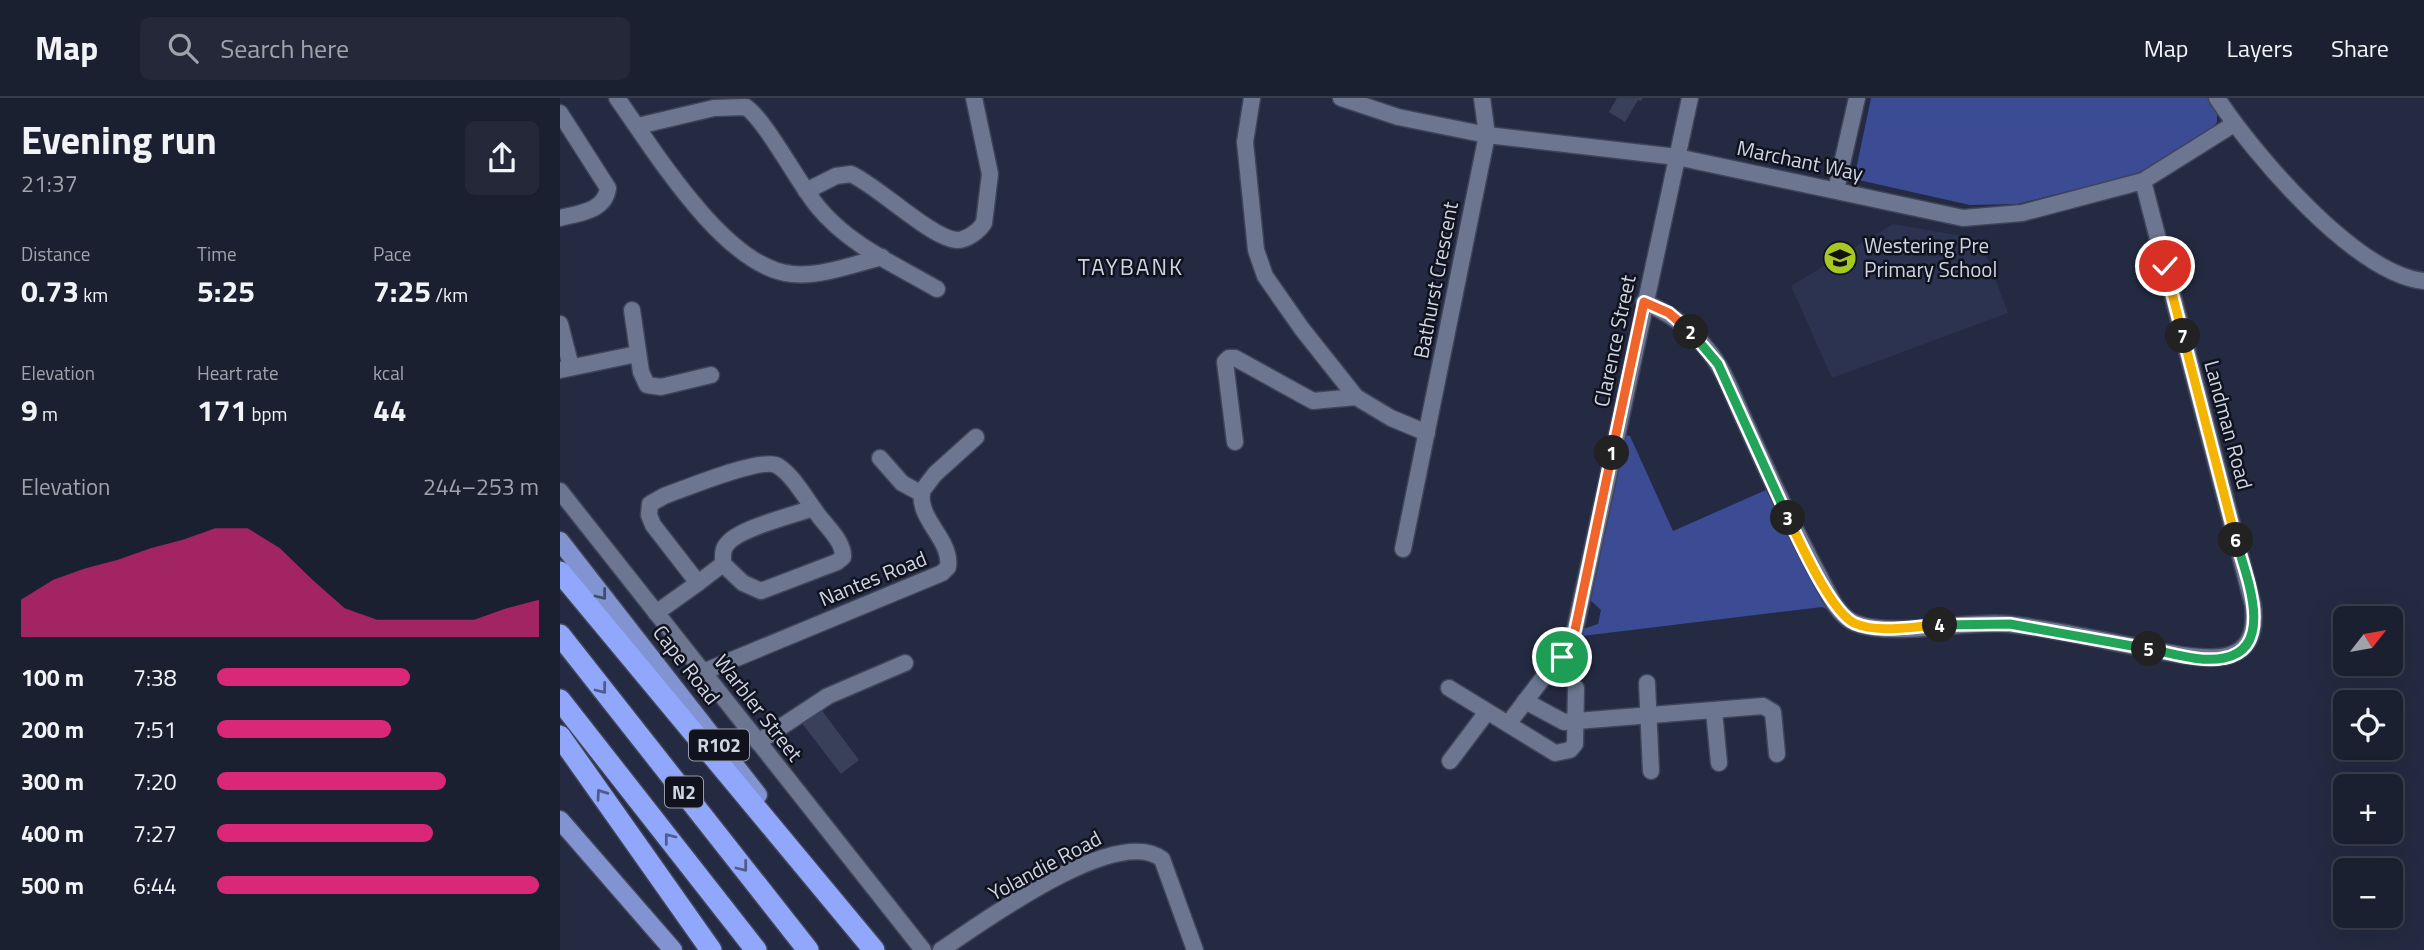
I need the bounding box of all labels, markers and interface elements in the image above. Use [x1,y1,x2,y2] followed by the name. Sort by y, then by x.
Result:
[140,17,630,80] search box
[35,23,98,73] text: Map
[164,29,202,67] icon: search
[220,29,349,68] text: Search here
[2144,30,2189,66] text: Map
[2227,30,2293,66] text: Layers
[2331,30,2389,66] text: Share
[21,111,217,169] text: Evening run
[465,121,539,195] button: share
[1734,131,1866,189] street label: Marchant Way
[21,166,78,201] text: 21:37
[1404,198,1466,361] street label: Bathurst Crescent
[1864,229,1997,285] place label: Westering Pre Primary School
[2135,236,2195,296] pin
[21,239,90,268] text: Distance
[197,239,237,268] text: Time
[373,239,411,268] text: Pace
[1821,239,1859,277] school or university icon: Westering Pre Primary School
[2146,247,2184,285] icon: check
[1078,249,1184,284] district label: TAYBANK
[21,268,79,314] text: 0.73
[197,268,255,314] text: 5:25
[373,268,431,314] text: 7:25
[1584,271,1644,410] street label: Clarence Street
[79,280,108,309] text: km
[431,280,468,309] text: /km
[1674,314,1708,350] pin: 2
[1685,317,1696,346] text: 2
[2166,318,2200,354] pin: 7
[2177,321,2188,350] text: 7
[2196,357,2262,493] street label: Landman Road
[21,358,95,387] text: Elevation
[197,358,279,387] text: Heart rate
[373,358,404,387] text: kcal
[21,387,38,433] text: 9
[197,387,247,433] text: 171
[373,387,407,433] text: 44
[38,399,58,428] text: m
[247,399,287,428] text: bpm
[1594,436,1630,470] pin: 1
[1606,438,1617,467] text: 1
[21,469,110,504] text: Elevation
[423,469,539,504] text: 244–253 m
[1770,500,1806,536] pin: 3
[1782,503,1793,532] text: 3
[2218,522,2254,558] pin: 6
[2230,525,2241,554] text: 6
[814,542,931,614] street label: Nantes Road
[593,587,606,599] one-way arrow
[2333,606,2403,676] north arrow
[2333,606,2403,928] map controls
[1922,608,1958,642] pin: 4
[1934,610,1945,639] text: 4
[645,618,728,711] street label: Cape Road
[1532,627,1592,687] pin
[2132,632,2166,666] pin: 5
[2143,634,2154,663] text: 5
[1543,638,1581,676] icon: arrive
[707,647,811,768] street label: Warbler Street
[21,660,84,695] text: 100 m
[133,660,177,695] text: 7:38
[594,681,607,693] one-way arrow
[2333,690,2403,760] button: locate
[21,712,84,747] text: 200 m
[133,712,177,747] text: 7:51
[689,730,749,760] road number: R102
[21,764,84,799] text: 300 m
[133,764,177,799] text: 7:20
[2333,774,2403,844] button: +
[665,776,703,807] road number: N2
[597,789,609,802] one-way arrow
[21,816,84,851] text: 400 m
[133,816,177,851] text: 7:27
[982,822,1107,908] street label: Yolandie Road
[664,834,677,846] one-way arrow
[2333,858,2403,928] button: −
[734,860,747,872] one-way arrow
[21,868,84,903] text: 500 m
[133,868,177,903] text: 6:44

